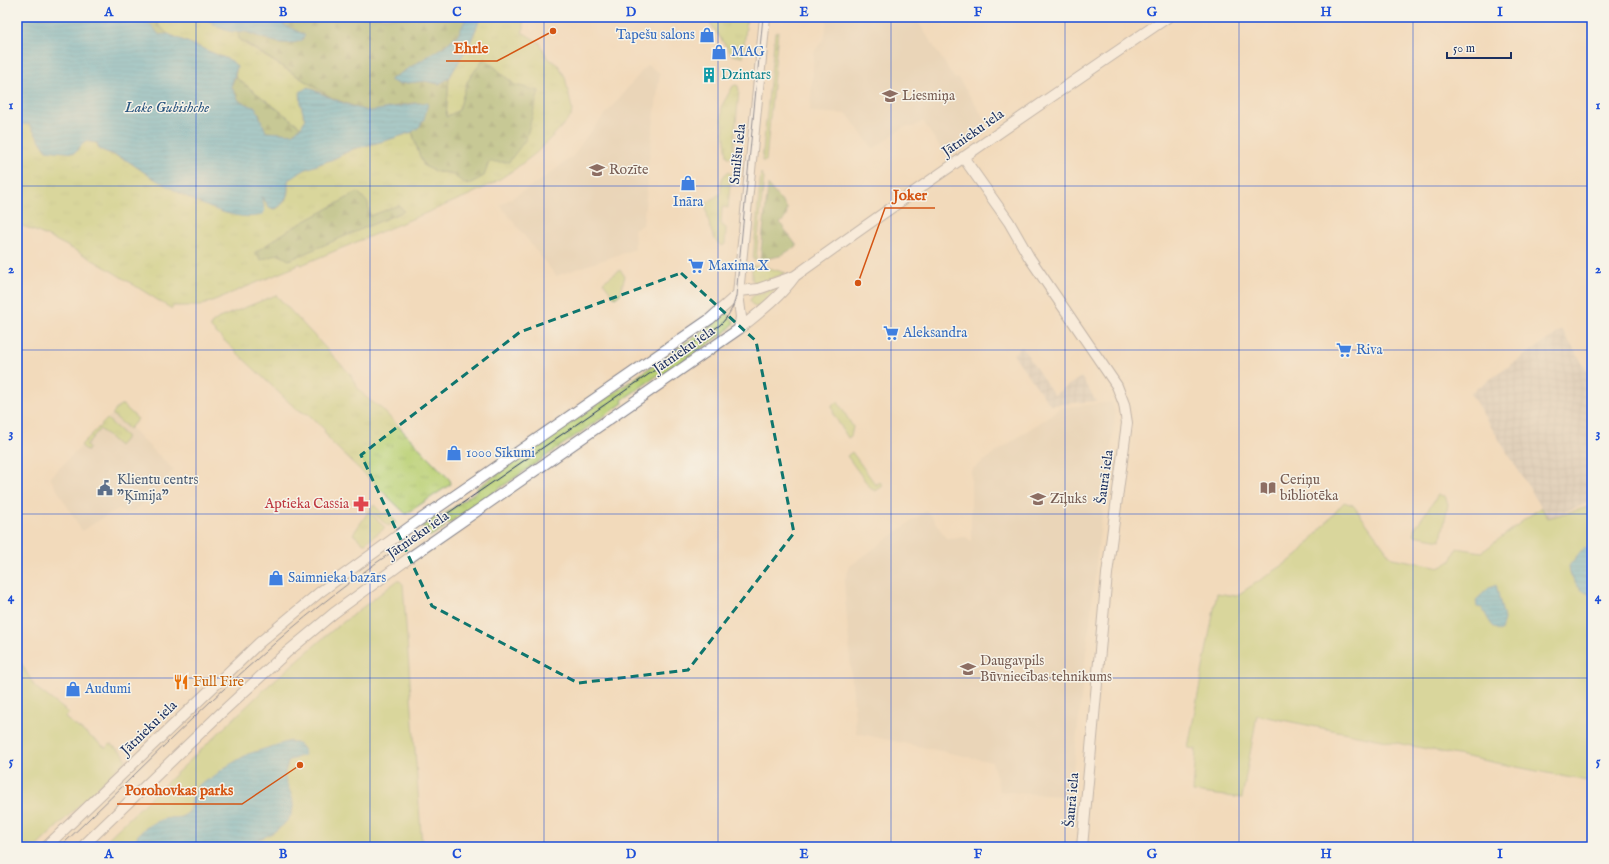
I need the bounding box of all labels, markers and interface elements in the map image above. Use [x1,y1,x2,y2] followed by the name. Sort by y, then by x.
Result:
[104,4,115,21] text: A
[279,4,288,21] text: B
[452,4,462,21] text: C
[626,4,637,21] text: D
[799,4,809,21] text: E
[974,4,983,21] text: F
[1147,4,1158,21] text: G
[1320,4,1332,21] text: H
[1497,4,1503,21] text: I
[616,26,695,44] place label: Tapešu salons
[698,26,716,44] shop icon: Tapešu salons
[446,34,497,61] callout: Ehrle
[1447,34,1511,60] scale bar
[454,39,489,58] text: Ehrle
[1453,41,1475,56] text: 50 m
[710,43,728,61] shop icon: MAG
[731,43,765,61] place label: MAG
[700,66,718,84] building icon: Dzintars
[721,66,771,84] place label: Dzintars
[881,87,899,105] school or university icon: Liesmiņa
[902,87,956,105] place label: Liesmiņa
[9,97,14,114] text: 1
[1596,97,1601,114] text: 1
[124,98,209,117] water label: Lake Gubishche
[937,105,1008,162] street label: Jātnieku iela
[726,122,750,185] street label: Smilšu iela
[588,161,606,179] school or university icon: Rozīte
[609,161,649,179] place label: Rozīte
[679,174,697,192] shop icon: Ināra
[885,181,935,208] callout: Joker
[891,186,928,205] text: Joker
[673,193,704,211] place label: Ināra
[687,257,705,275] supermarket icon: Maxima X
[708,257,770,275] place label: Maxima X
[8,261,14,278] text: 2
[1595,261,1601,278] text: 2
[648,322,719,379] street label: Jātnieku iela
[882,324,900,342] supermarket icon: Aleksandra
[902,324,968,342] place label: Aleksandra
[1335,341,1353,359] supermarket icon: Riva
[1356,341,1383,359] place label: Riva
[9,425,14,442] text: 3
[1596,425,1601,442] text: 3
[445,444,463,462] shop icon: 1000 Sīkumi
[466,444,535,462] place label: 1000 Sīkumi
[1091,448,1118,505] street label: Šaurā iela
[117,471,198,505] place label: Klientu centrs "Ķīmija"
[1280,471,1339,505] place label: Ceriņu bibliotēka
[96,479,114,497] public building icon: Klientu centrs "Ķīmija"
[1259,479,1277,497] library icon: Ceriņu bibliotēka
[1029,490,1047,508] school or university icon: Zīļuks
[1050,490,1087,508] place label: Zīļuks
[264,495,350,513] place label: Aptieka Cassia
[352,495,370,513] pharmacy icon: Aptieka Cassia
[382,507,453,564] street label: Jātnieku iela
[267,569,285,587] shop icon: Saimnieka bazārs
[288,569,386,587] place label: Saimnieka bazārs
[8,589,15,606] text: 4
[1595,589,1602,606] text: 4
[980,652,1112,686] place label: Daugavpils Būvniecības tehnikums
[959,660,977,678] school or university icon: Daugavpils Būvniecības tehnikums
[172,673,190,691] restaurant icon: Full Fire
[193,673,245,691] place label: Full Fire
[64,680,82,698] shop icon: Audumi
[84,680,131,698] place label: Audumi
[116,696,182,761] street label: Jātnieku iela
[9,753,14,770] text: 5
[1596,753,1601,770] text: 5
[1060,771,1083,828] street label: Šaurā iela
[117,777,242,804] callout: Porohovkas parks
[125,781,234,800] text: Porohovkas parks
[104,846,115,863] text: A
[279,846,288,863] text: B
[452,846,462,863] text: C
[626,846,637,863] text: D
[799,846,809,863] text: E
[974,846,983,863] text: F
[1147,846,1158,863] text: G
[1320,846,1332,863] text: H
[1497,846,1503,863] text: I

